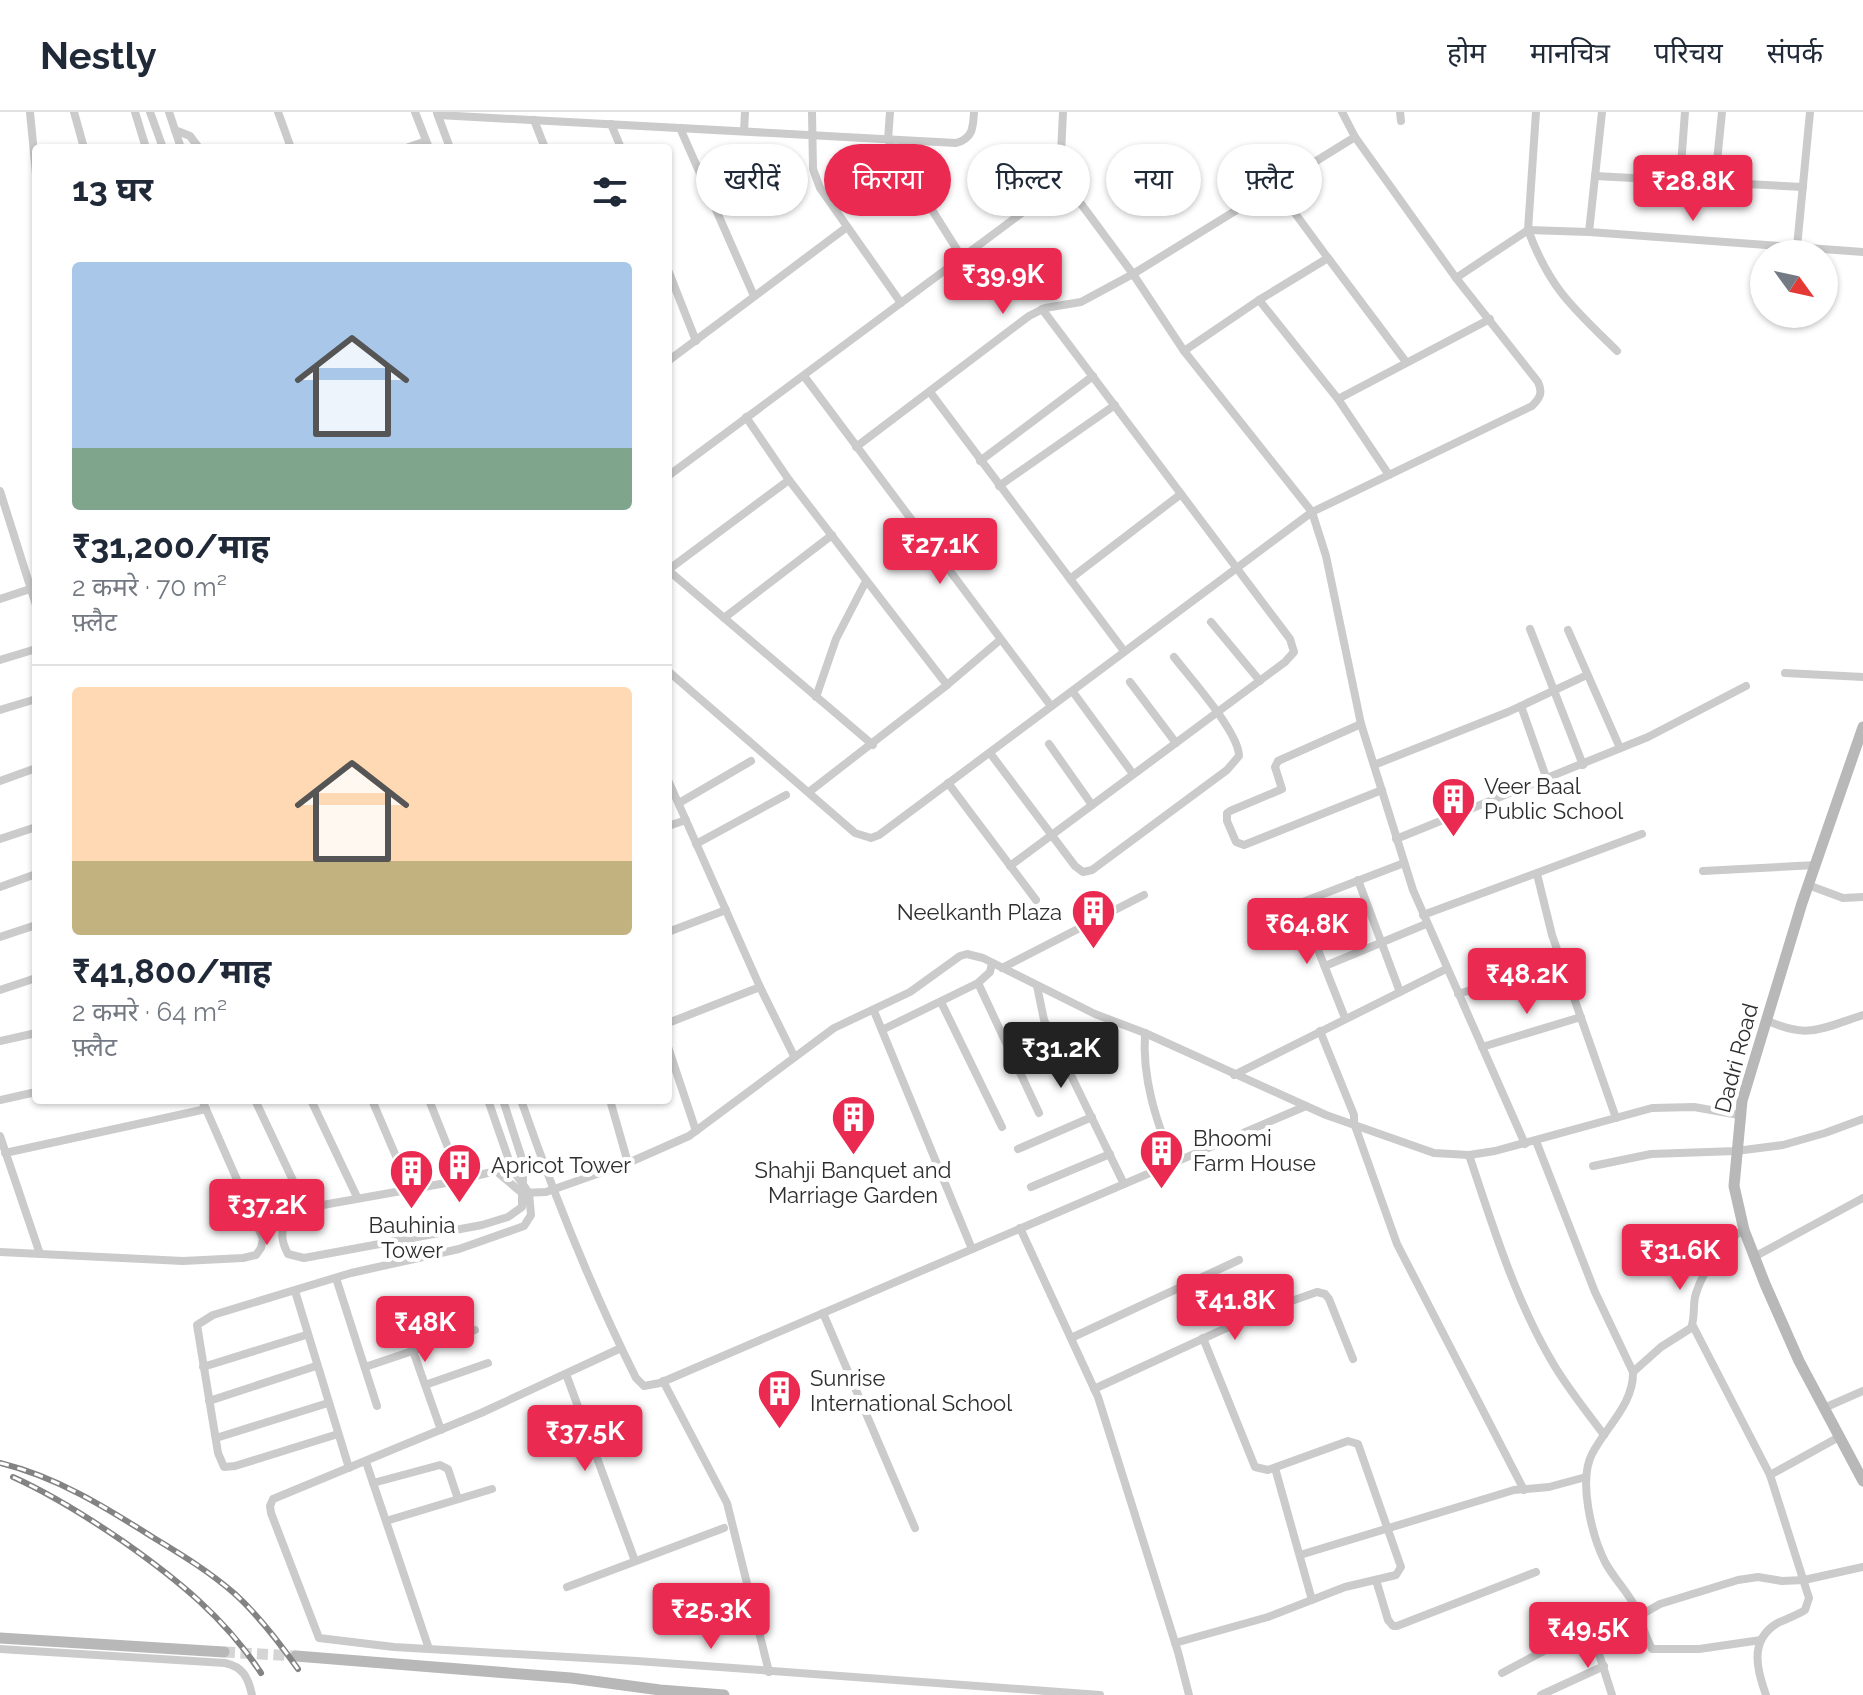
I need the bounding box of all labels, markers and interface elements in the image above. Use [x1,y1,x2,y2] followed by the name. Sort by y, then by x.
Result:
[40,33,157,78] text: Nestly
[1447,37,1486,70] text: होम
[1530,37,1610,70] text: मानचित्र
[1654,37,1723,70] text: परिचय
[1767,37,1823,70] text: संपर्क
[696,144,808,216] chip: खरीदें
[824,144,951,216] chip: किराया
[967,144,1090,216] chip: फ़िल्टर
[1106,144,1201,216] chip: नया
[1217,144,1322,216] chip: फ़्लैट
[1628,155,1758,223] pin: ₹28.8K
[1651,166,1735,196] text: ₹28.8K
[72,169,153,209] text: 13 घर
[588,170,632,214] icon: filters
[1750,240,1838,328] north arrow
[1750,240,1838,328] map controls
[938,248,1068,316] pin: ₹39.9K
[962,259,1044,289] text: ₹39.9K
[280,314,424,458] icon: home
[875,518,1005,586] pin: ₹27.1K
[72,526,270,566] text: ₹31,200/माह
[901,529,979,559] text: ₹27.1K
[72,572,227,602] text: 2 कमरे · 70 m²
[72,607,117,637] text: फ़्लैट
[280,739,424,883] icon: home
[1484,773,1623,824] place label: Veer Baal Public School
[1429,775,1477,838] building icon: Veer Baal Public School
[1069,888,1117,951] building icon: Neelkanth Plaza
[1242,898,1372,966] pin: ₹64.8K
[897,899,1062,925] place label: Neelkanth Plaza
[1265,909,1349,939] text: ₹64.8K
[1462,948,1592,1016] pin: ₹48.2K
[72,951,271,991] text: ₹41,800/माह
[1486,959,1568,989] text: ₹48.2K
[72,997,227,1027] text: 2 कमरे · 64 m²
[1709,1000,1763,1116] street label: Dadri Road
[996,1022,1126,1090] pin: ₹31.2K
[72,1032,117,1062] text: फ़्लैट
[1021,1033,1101,1063] text: ₹31.2K
[829,1093,877,1156] building icon: Shahji Banquet and Marriage Garden
[1193,1125,1316,1176] place label: Bhoomi Farm House
[1138,1127,1186,1190] building icon: Bhoomi Farm House
[436,1141,484,1204] building icon: Apricot Tower
[388,1148,436,1211] building icon: Bauhinia Tower
[491,1152,631,1178] place label: Apricot Tower
[755,1157,951,1208] place label: Shahji Banquet and Marriage Garden
[202,1179,332,1247] pin: ₹37.2K
[227,1190,307,1220] text: ₹37.2K
[369,1212,455,1263] place label: Bauhinia Tower
[1615,1224,1745,1292] pin: ₹31.6K
[1640,1235,1720,1265] text: ₹31.6K
[1170,1274,1300,1342] pin: ₹41.8K
[1195,1285,1275,1315] text: ₹41.8K
[378,1296,472,1364] pin: ₹48K
[394,1307,456,1337] text: ₹48K
[810,1365,1012,1416] place label: Sunrise International School
[755,1367,803,1430] building icon: Sunrise International School
[520,1405,650,1473] pin: ₹37.5K
[545,1416,625,1446] text: ₹37.5K
[646,1583,776,1651] pin: ₹25.3K
[671,1594,751,1624] text: ₹25.3K
[1523,1602,1653,1670] pin: ₹49.5K
[1547,1613,1629,1643] text: ₹49.5K

